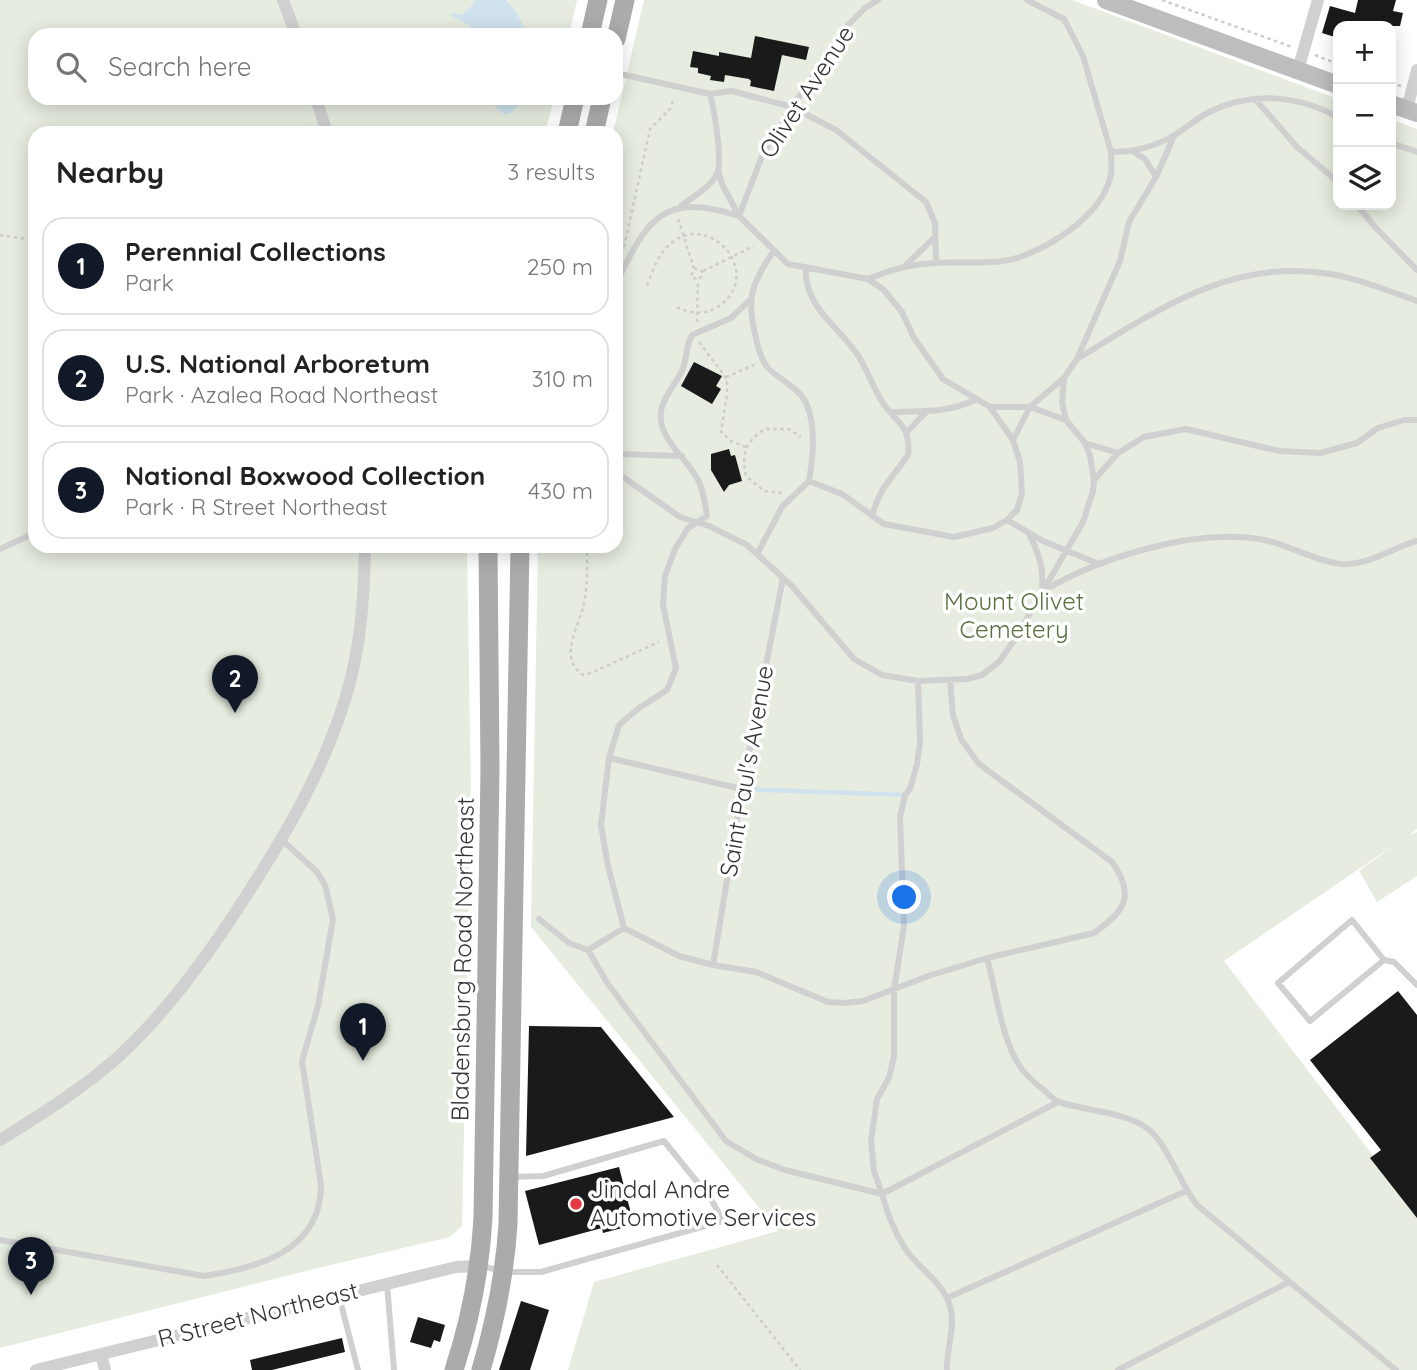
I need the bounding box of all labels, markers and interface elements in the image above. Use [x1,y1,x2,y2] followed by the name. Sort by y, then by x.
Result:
[752,20,860,163] street label: Olivet Avenue
[1333,21,1396,210] map controls
[1333,21,1396,84] button: +
[28,28,623,105] search box
[52,48,90,86] icon: search
[108,50,252,83] text: Search here
[1333,84,1396,147] button: −
[1333,147,1396,210] button: layers
[56,153,164,191] text: Nearby
[507,157,595,186] text: 3 results
[125,235,386,268] text: Perennial Collections
[77,252,85,281] text: 1
[527,252,593,281] text: 250 m
[125,268,174,297] text: Park
[125,347,430,380] text: U.S. National Arboretum
[74,364,88,393] text: 2
[531,364,593,393] text: 310 m
[125,380,438,409] text: Park · Azalea Road Northeast
[125,459,485,492] text: National Boxwood Collection
[75,476,87,505] text: 3
[528,476,593,505] text: 430 m
[125,492,388,521] text: Park · R Street Northeast
[944,586,1084,644] park label: Mount Olivet Cemetery
[212,655,258,713] pin: 2
[713,663,779,879] street label: Saint Paul's Avenue
[444,797,480,1121] street label: Bladensburg Road Northeast
[887,880,921,914] your location
[340,1003,386,1061] pin: 1
[590,1174,816,1232] place label: Jindal Andre Automotive Services
[568,1196,584,1212] marker: Jindal Andre Automotive Services
[8,1237,54,1295] pin: 3
[155,1275,361,1353] street label: R Street Northeast

